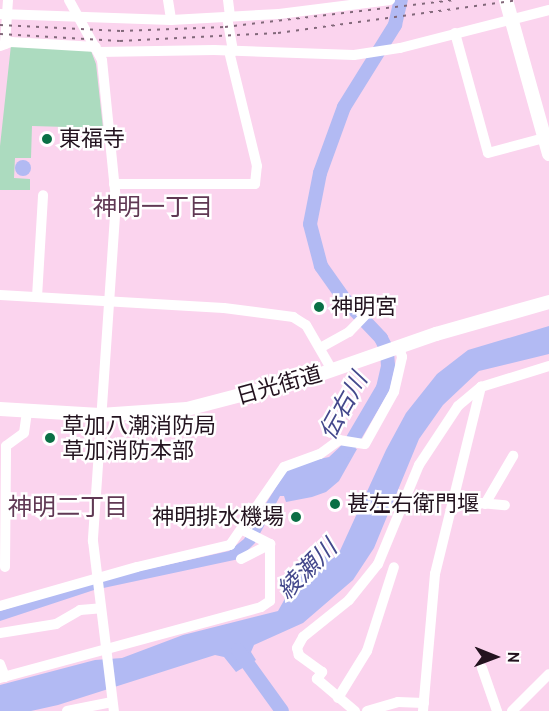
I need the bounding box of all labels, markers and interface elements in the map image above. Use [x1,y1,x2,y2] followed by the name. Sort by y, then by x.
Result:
[59,126,125,152] place label: 東福寺
[40,132,54,146] marker: 東福寺
[93,193,213,221] district label: 神明一丁目
[331,294,397,320] place label: 神明宮
[312,300,326,314] marker: 神明宮
[233,360,325,410] street label: 日光街道
[313,368,373,444] water label: 伝右川
[62,412,216,464] place label: 草加八潮消防局 草加消防本部
[43,431,57,445] marker: 草加八潮消防局 草加消防本部
[347,491,479,517] place label: 甚左右衛門堰
[8,493,128,521] district label: 神明二丁目
[328,497,342,511] marker: 甚左右衛門堰
[152,504,284,530] place label: 神明排水機場
[289,510,303,524] marker: 神明排水機場
[271,533,343,605] water label: 綾瀬川
[465,627,525,687] north arrow
[504,652,523,663] text: N

